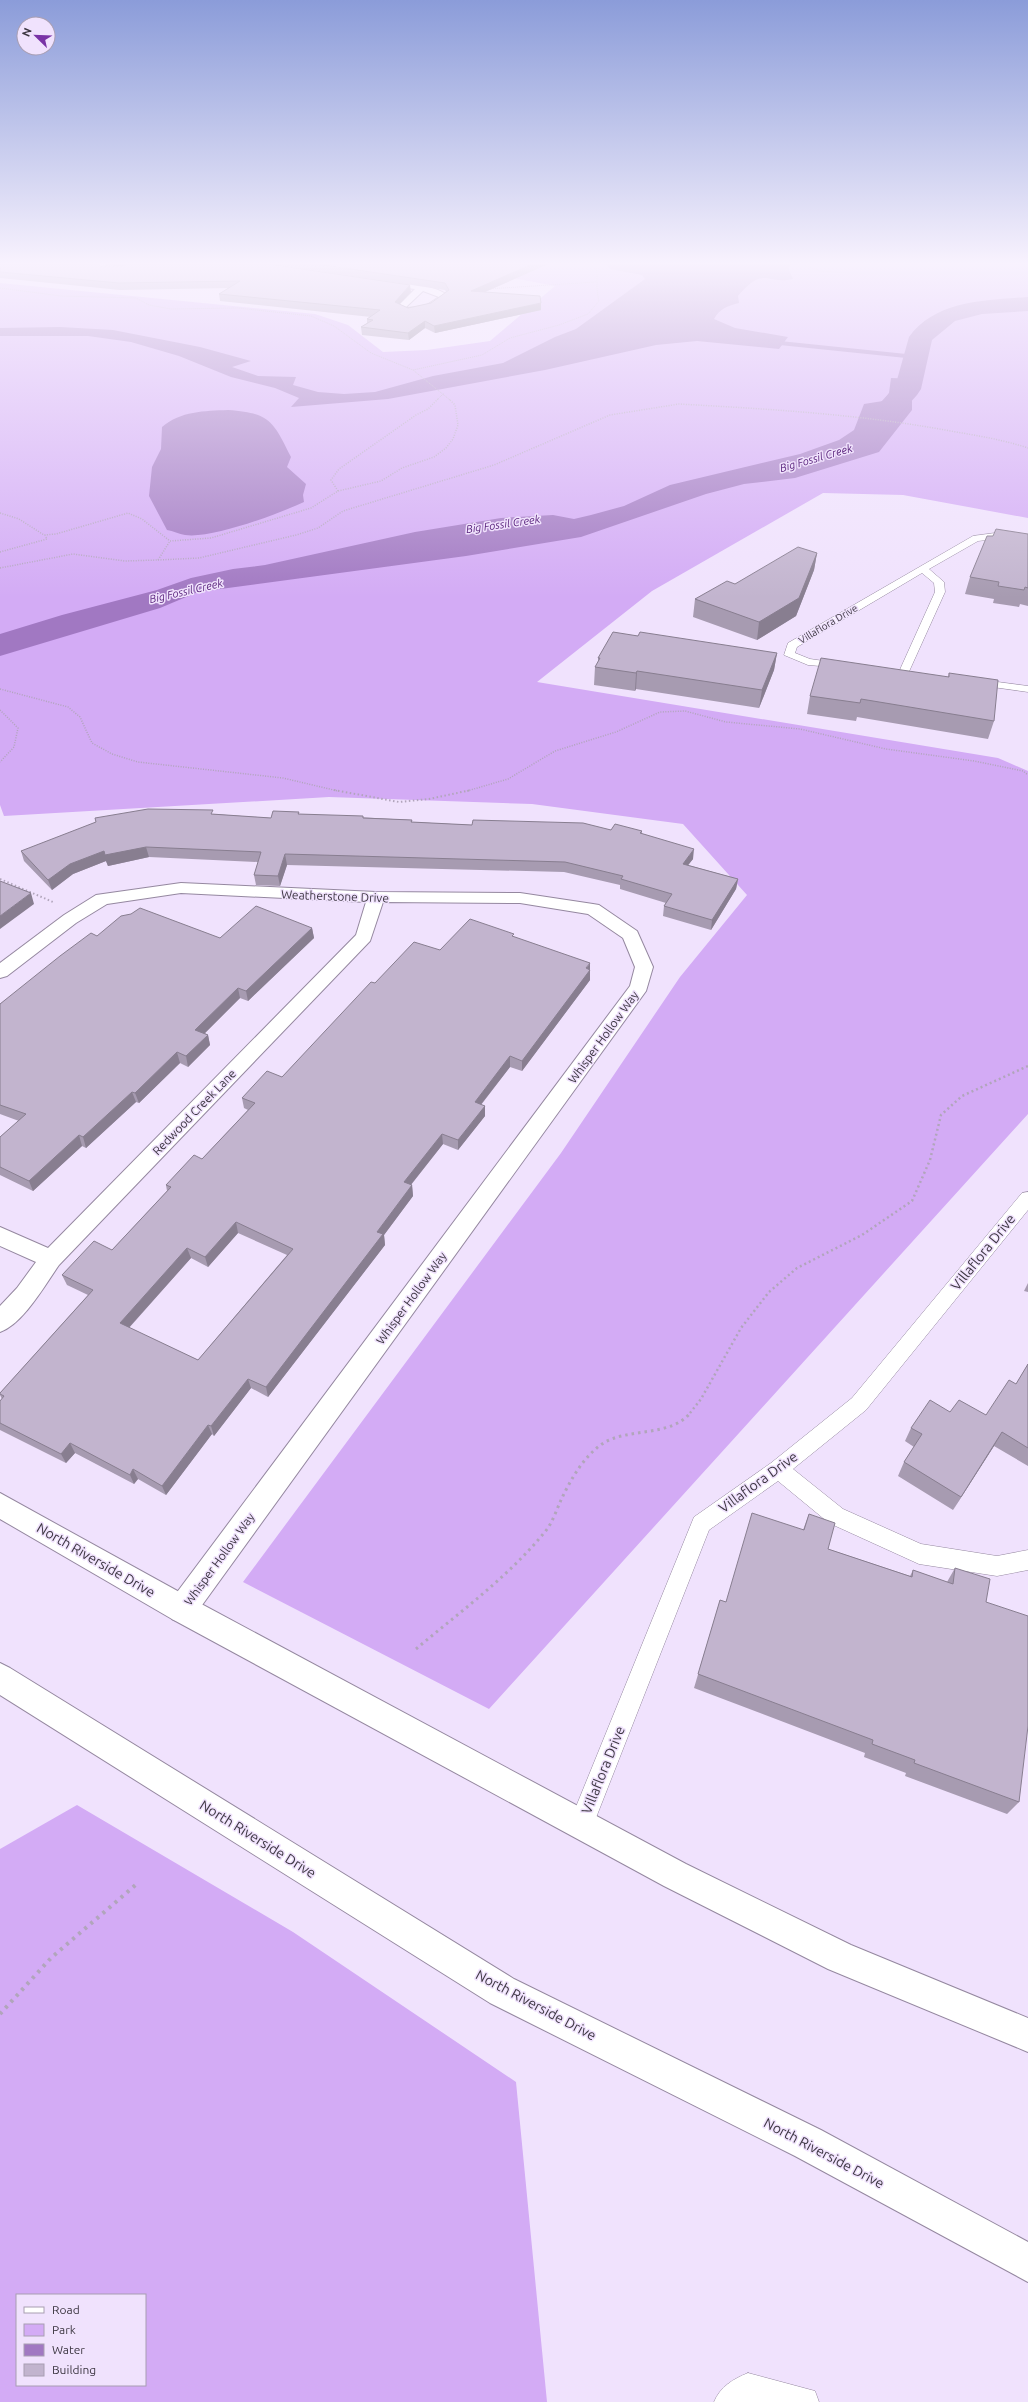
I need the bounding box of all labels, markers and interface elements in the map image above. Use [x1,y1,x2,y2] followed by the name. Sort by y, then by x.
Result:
[16,16,56,56] north arrow
[20,26,34,38] text: N
[778,442,854,474] water label: Big Fossil Creek
[465,513,541,535] water label: Big Fossil Creek
[148,577,224,605] water label: Big Fossil Creek
[797,602,859,646] street label: Villaflora Drive
[281,888,389,904] street label: Weatherstone Drive
[565,988,641,1086] street label: Whisper Hollow Way
[150,1067,238,1157] street label: Redwood Creek Lane
[947,1211,1019,1293] street label: Villaflora Drive
[373,1249,449,1347] street label: Whisper Hollow Way
[716,1448,800,1516] street label: Villaflora Drive
[181,1510,257,1608] street label: Whisper Hollow Way
[34,1520,158,1600] street label: North Riverside Drive
[578,1724,628,1816] street label: Villaflora Drive
[197,1797,319,1881] street label: North Riverside Drive
[473,1967,599,2043] street label: North Riverside Drive
[761,2115,887,2191] street label: North Riverside Drive
[16,2294,146,2386] legend
[52,2303,80,2316] text: Road
[52,2323,76,2336] text: Park
[52,2343,85,2356] text: Water
[52,2363,96,2376] text: Building

